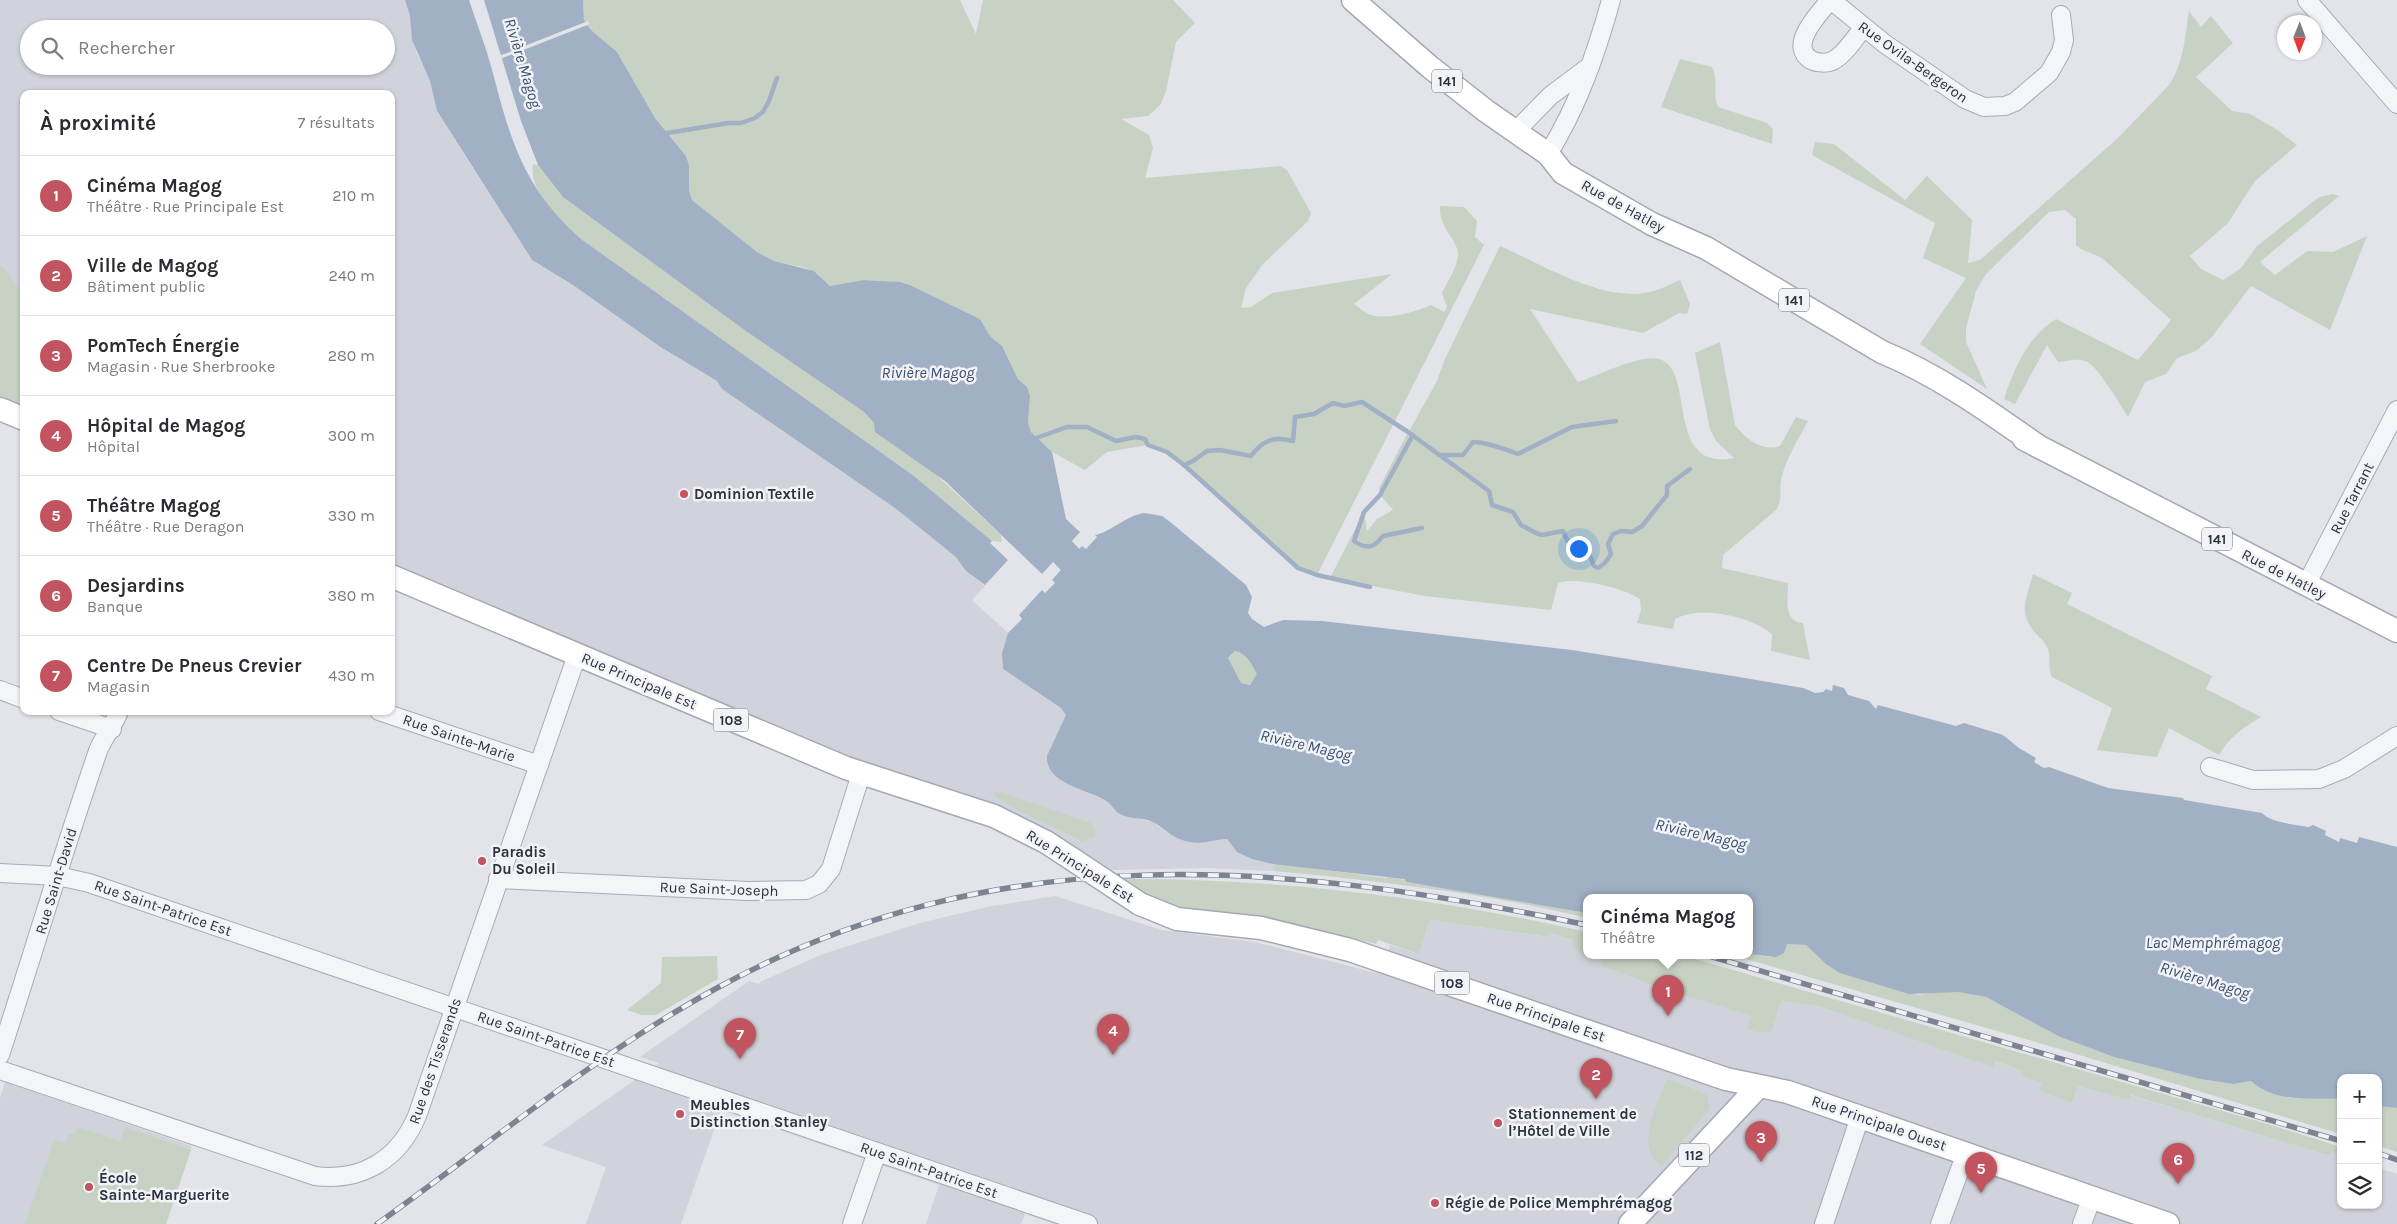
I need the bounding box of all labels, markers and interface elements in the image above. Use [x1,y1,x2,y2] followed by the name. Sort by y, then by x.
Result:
[2277,15,2322,60] north arrow
[500,16,546,111] water label: Rivière Magog
[1855,17,1971,107] street label: Rue Ovila-Bergeron
[20,20,395,75] search box
[38,34,66,62] icon: search
[78,37,175,59] text: Rechercher
[1432,70,1462,92] road number: 141
[40,111,156,135] text: À proximité
[298,113,375,132] text: 7 résultats
[87,175,222,197] text: Cinéma Magog
[1578,176,1668,236] street label: Rue de Hatley
[53,186,59,205] text: 1
[332,186,375,205] text: 210 m
[87,197,284,216] text: Théâtre · Rue Principale Est
[87,255,218,277] text: Ville de Magog
[51,266,61,285] text: 2
[329,266,375,285] text: 240 m
[87,277,205,296] text: Bâtiment public
[1779,288,1809,312] road number: 141
[87,335,239,357] text: PomTech Énergie
[51,346,61,365] text: 3
[328,346,375,365] text: 280 m
[87,357,275,376] text: Magasin · Rue Sherbrooke
[882,363,975,382] water label: Rivière Magog
[87,415,245,437] text: Hôpital de Magog
[51,426,61,445] text: 4
[328,426,375,445] text: 300 m
[87,437,140,456] text: Hôpital
[2326,459,2378,537] street label: Rue Tarrant
[694,485,814,503] place label: Dominion Textile
[678,488,690,500] marker: Dominion Textile
[87,495,221,517] text: Théâtre Magog
[51,506,61,525] text: 5
[328,506,375,525] text: 330 m
[87,517,244,536] text: Théâtre · Rue Deragon
[2202,528,2232,550] road number: 141
[1566,536,1592,562] your location
[2239,545,2329,603] street label: Rue de Hatley
[87,575,185,597] text: Desjardins
[51,586,61,605] text: 6
[327,586,375,605] text: 380 m
[87,597,143,616] text: Banque
[579,649,700,714] street label: Rue Principale Est
[87,655,302,677] text: Centre De Pneus Crevier
[52,666,60,685] text: 7
[328,666,375,685] text: 430 m
[87,677,150,696] text: Magasin
[714,708,748,732] road number: 108
[401,710,517,766] street label: Rue Sainte-Marie
[1259,725,1354,765] water label: Rivière Magog
[1654,814,1749,854] water label: Rivière Magog
[31,826,81,936] street label: Rue Saint-David
[1023,826,1137,907] street label: Rue Principale Est
[492,843,556,878] place label: Paradis Du Soleil
[476,855,488,867] marker: Paradis Du Soleil
[92,876,234,940] street label: Rue Saint-Patrice Est
[659,878,779,900] street label: Rue Saint-Joseph
[1583,894,1753,959] popup
[1601,906,1735,928] text: Cinéma Magog
[1601,928,1655,947] text: Théâtre
[2146,933,2281,952] water label: Lac Memphrémagog
[2158,957,2253,1003] water label: Rivière Magog
[1434,971,1470,994] road number: 108
[1652,975,1684,1016] pin: 1
[1485,988,1608,1046] street label: Rue Principale Est
[405,995,465,1127] street label: Rue des Tisserands
[475,1007,617,1071] street label: Rue Saint-Patrice Est
[1097,1014,1129,1055] pin: 4
[724,1018,756,1059] pin: 7
[1580,1058,1612,1099] pin: 2
[2337,1074,2382,1209] map controls
[2337,1074,2382,1119] button: +
[1809,1091,1949,1155] street label: Rue Principale Ouest
[690,1096,828,1131] place label: Meubles Distinction Stanley
[1508,1105,1637,1140] place label: Stationnement de l’Hôtel de Ville
[674,1108,686,1120] marker: Meubles Distinction Stanley
[1492,1117,1504,1129] marker: Stationnement de l’Hôtel de Ville
[2337,1119,2382,1164] button: −
[1745,1121,1777,1162] pin: 3
[858,1138,1000,1202] street label: Rue Saint-Patrice Est
[2162,1143,2194,1184] pin: 6
[1679,1144,1709,1166] road number: 112
[1965,1152,1997,1193] pin: 5
[2337,1164,2382,1209] button: layers
[99,1168,230,1204] place label: École Sainte-Marguerite
[83,1181,95,1193] marker: École Sainte-Marguerite
[1445,1194,1672,1212] place label: Régie de Police Memphrémagog
[1429,1197,1441,1209] marker: Régie de Police Memphrémagog

